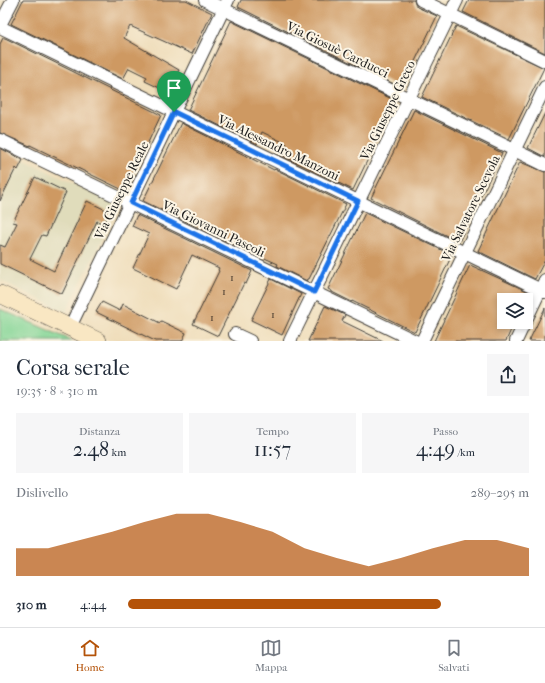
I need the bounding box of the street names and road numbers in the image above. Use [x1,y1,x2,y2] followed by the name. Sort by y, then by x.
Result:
[283,18,391,81] street label: Via Giosuè Carducci
[356,57,418,164] street label: Via Giuseppe Greco
[215,111,342,184] street label: Via Alessandro Manzoni
[91,138,152,243] street label: Via Giuseppe Reale
[438,152,503,265] street label: Via Salvatore Scevola
[159,197,268,260] street label: Via Giovanni Pascoli

